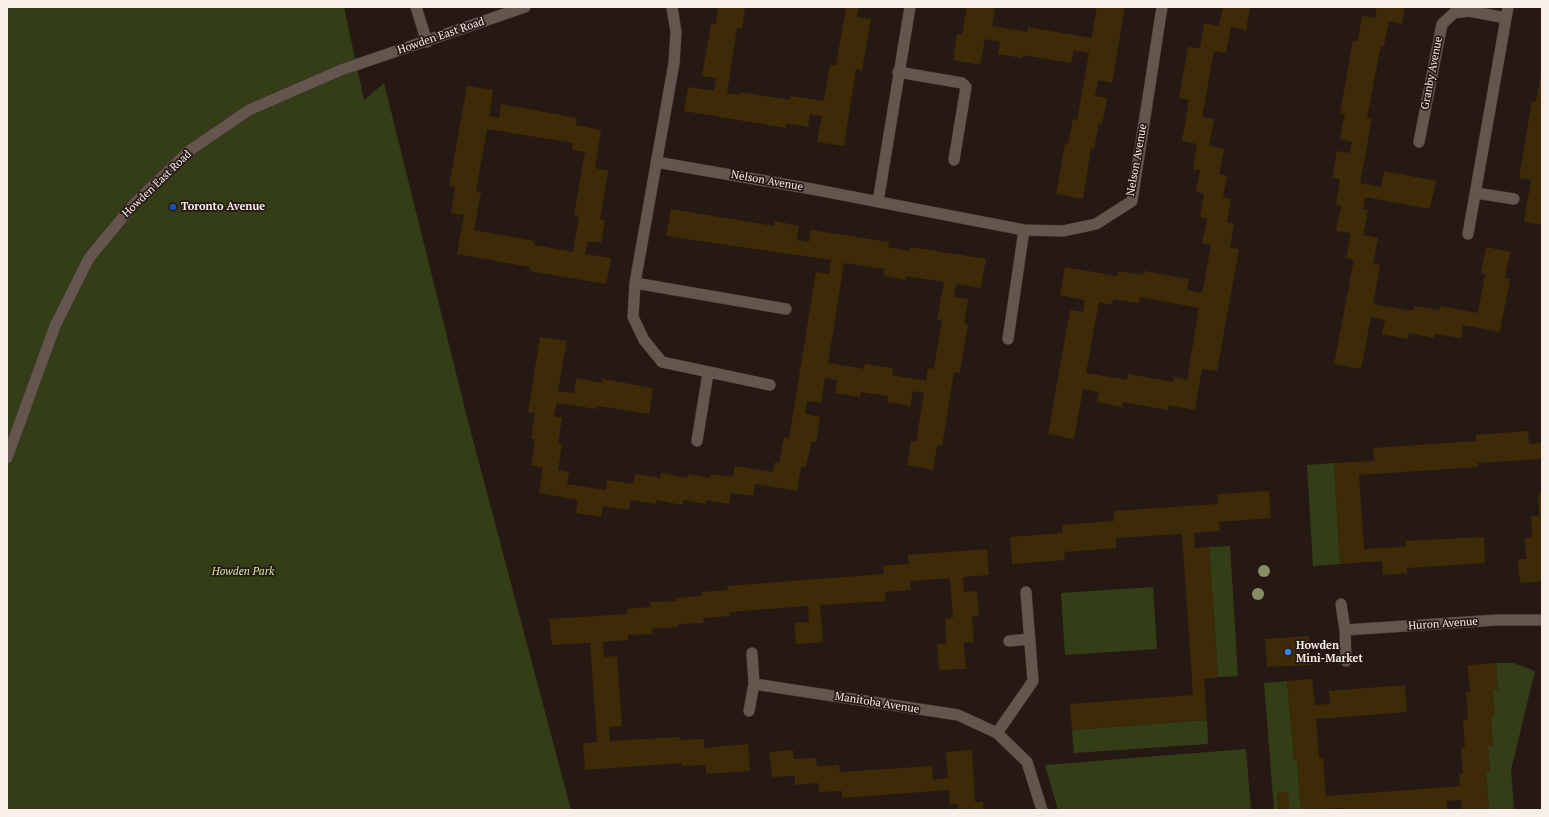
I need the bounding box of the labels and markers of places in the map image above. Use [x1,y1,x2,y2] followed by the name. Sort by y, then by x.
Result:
[181,200,265,214] place label: Toronto Avenue
[168,202,178,212] marker: Toronto Avenue
[1296,639,1363,665] place label: Howden Mini-Market
[1283,647,1293,657] marker: Howden Mini-Market

